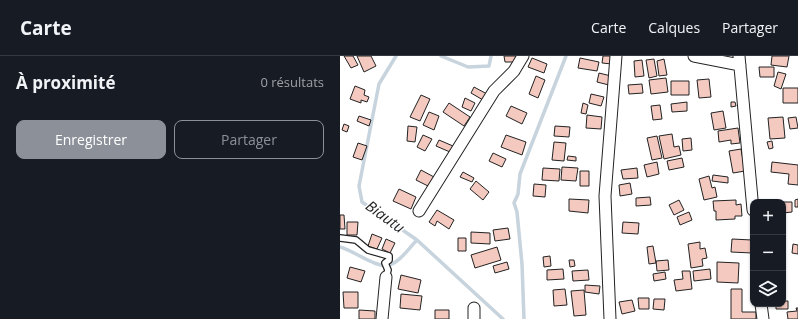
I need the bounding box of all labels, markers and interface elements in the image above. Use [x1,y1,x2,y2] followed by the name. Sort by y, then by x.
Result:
[20,15,72,41] text: Carte
[591,18,626,37] text: Carte
[648,18,700,37] text: Calques
[722,18,778,37] text: Partager
[16,71,115,94] text: À proximité
[260,73,324,91] text: 0 résultats
[16,120,166,159] button: Enregistrer
[174,120,324,159] button: Partager
[362,195,409,237] water label: Biautu
[750,199,786,307] map controls
[750,199,786,235] button: +
[750,235,786,271] button: −
[750,271,786,307] button: layers

